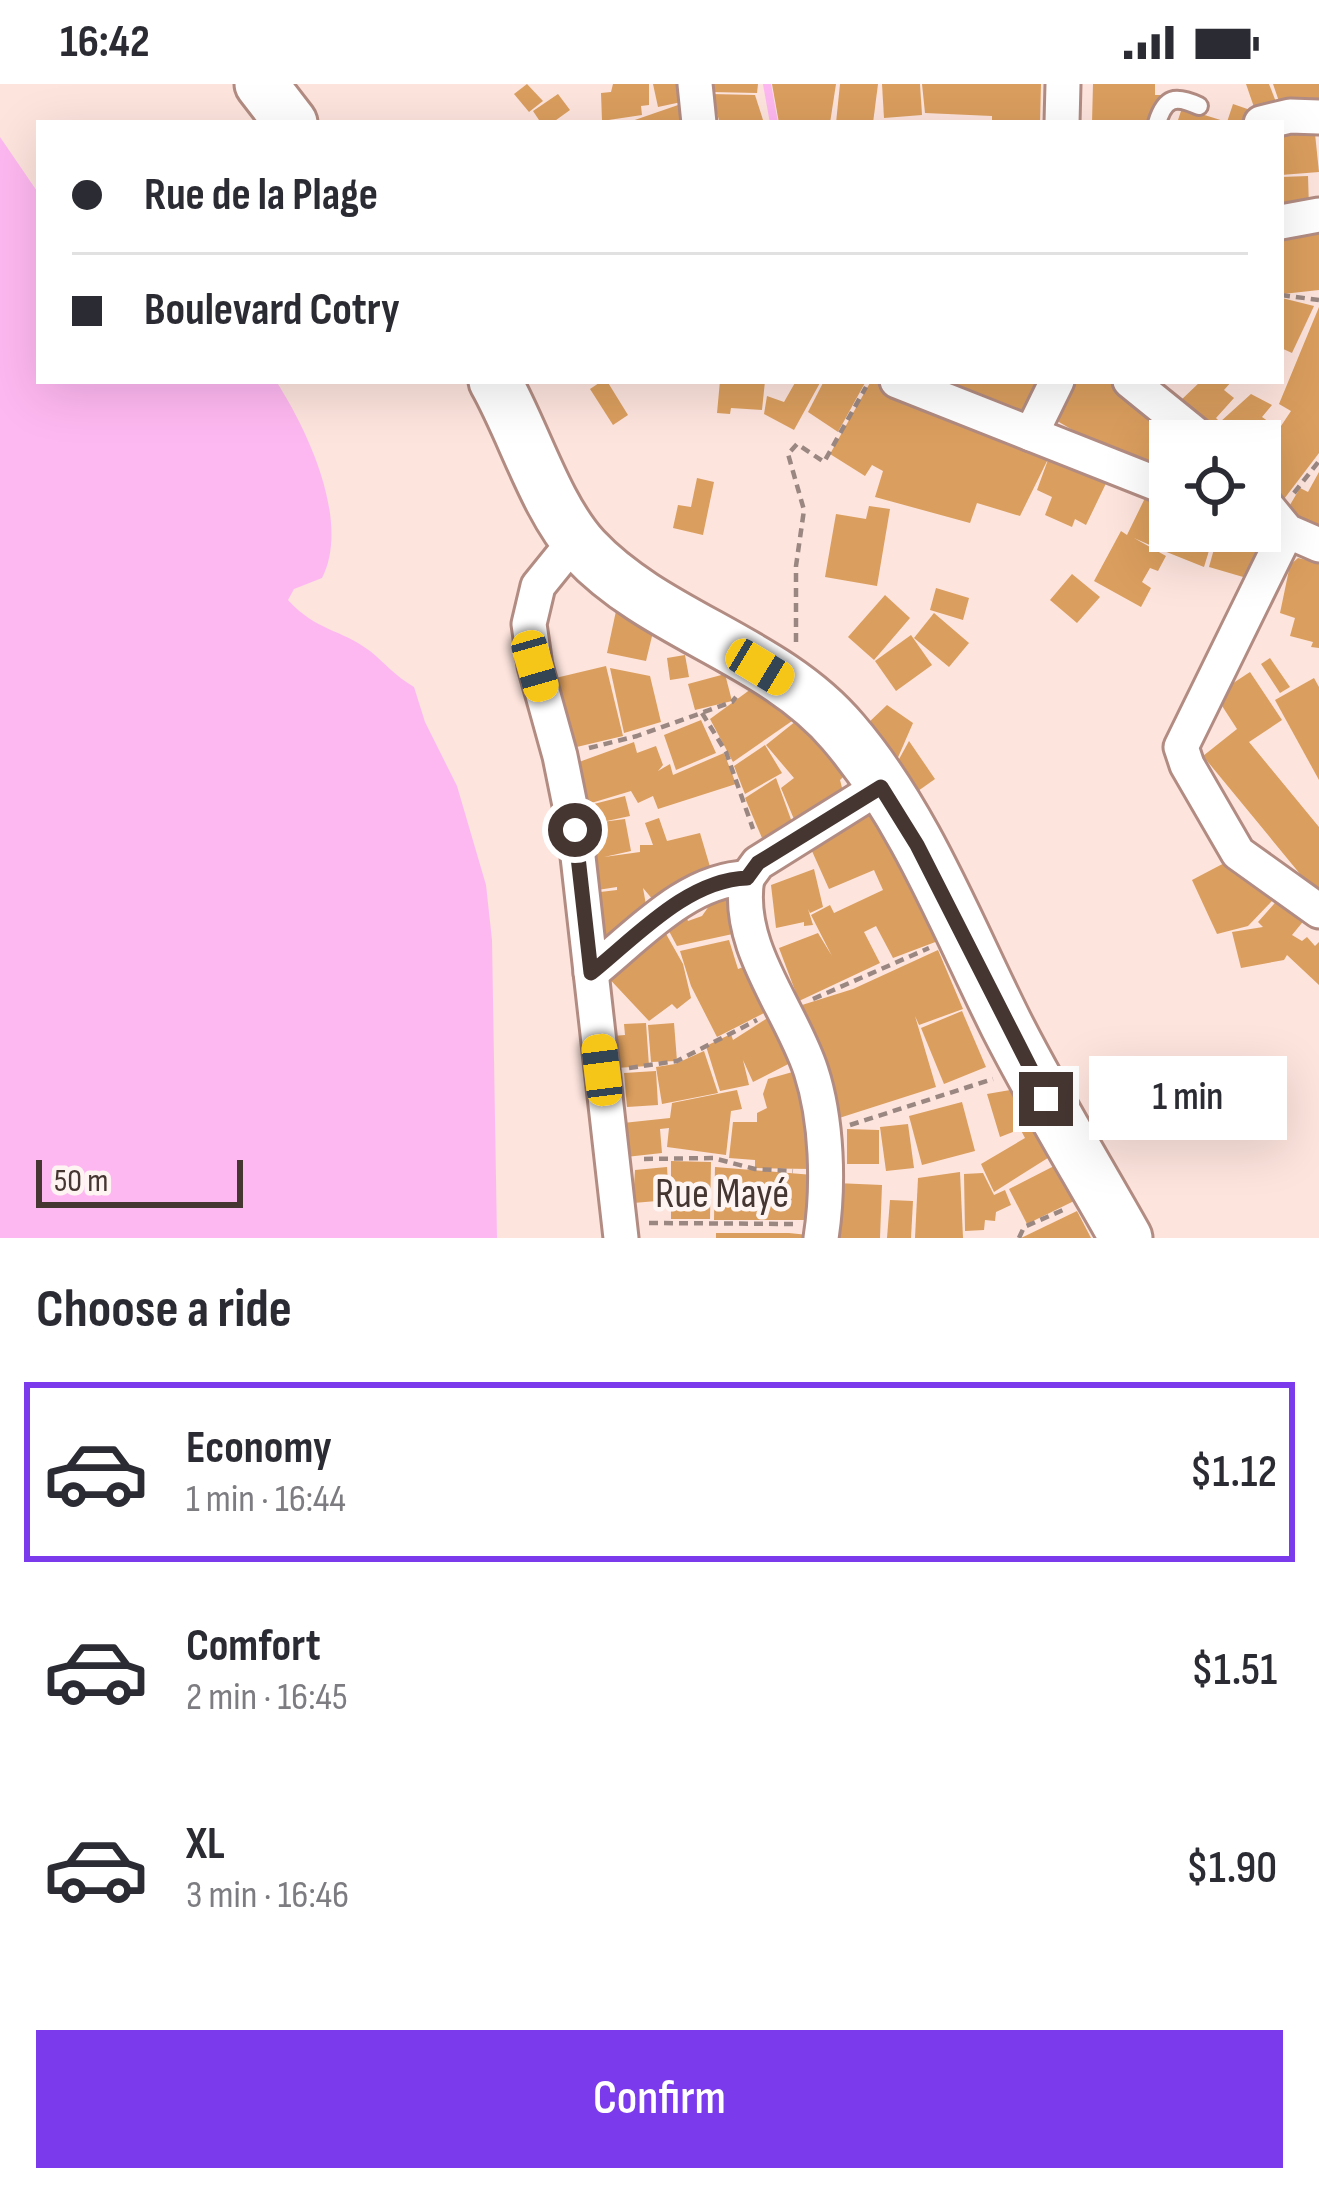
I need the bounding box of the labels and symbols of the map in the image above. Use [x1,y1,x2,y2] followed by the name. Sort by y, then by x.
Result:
[508,626,562,706] car
[720,633,800,701] car
[548,803,602,857] route start
[580,1032,624,1108] car
[1088,1057,1286,1141] callout: 1 min
[1019,1072,1073,1126] route end
[36,1154,243,1207] scale bar
[655,1169,789,1220] street label: Rue Mayé

